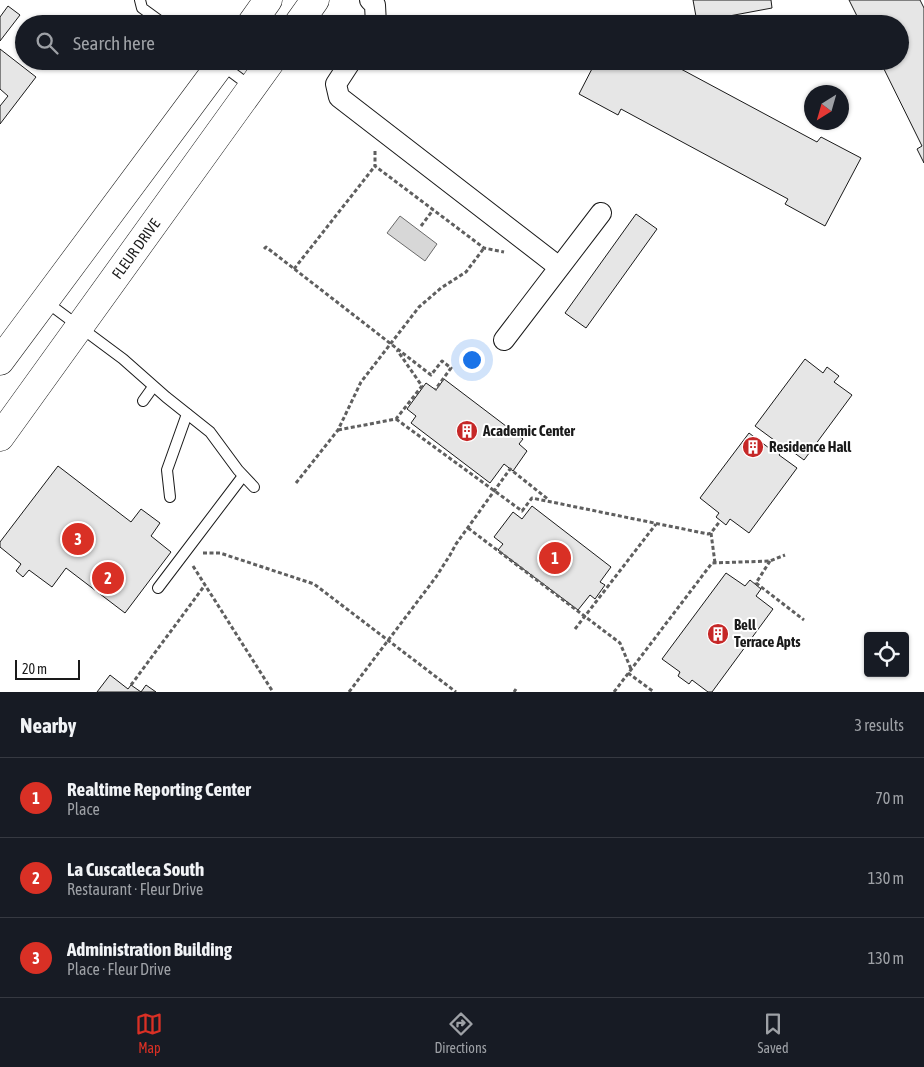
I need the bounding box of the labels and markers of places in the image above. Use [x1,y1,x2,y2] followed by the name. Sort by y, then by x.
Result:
[455,419,479,443] building icon: Academic Center
[482,422,575,439] place label: Academic Center
[741,435,765,459] building icon: Residence Hall
[769,438,852,455] place label: Residence Hall
[62,520,94,558] pin: 3
[539,539,571,577] pin: 1
[92,559,124,597] pin: 2
[734,616,801,650] place label: Bell Terrace Apts
[706,622,730,646] building icon: Bell Terrace Apts

